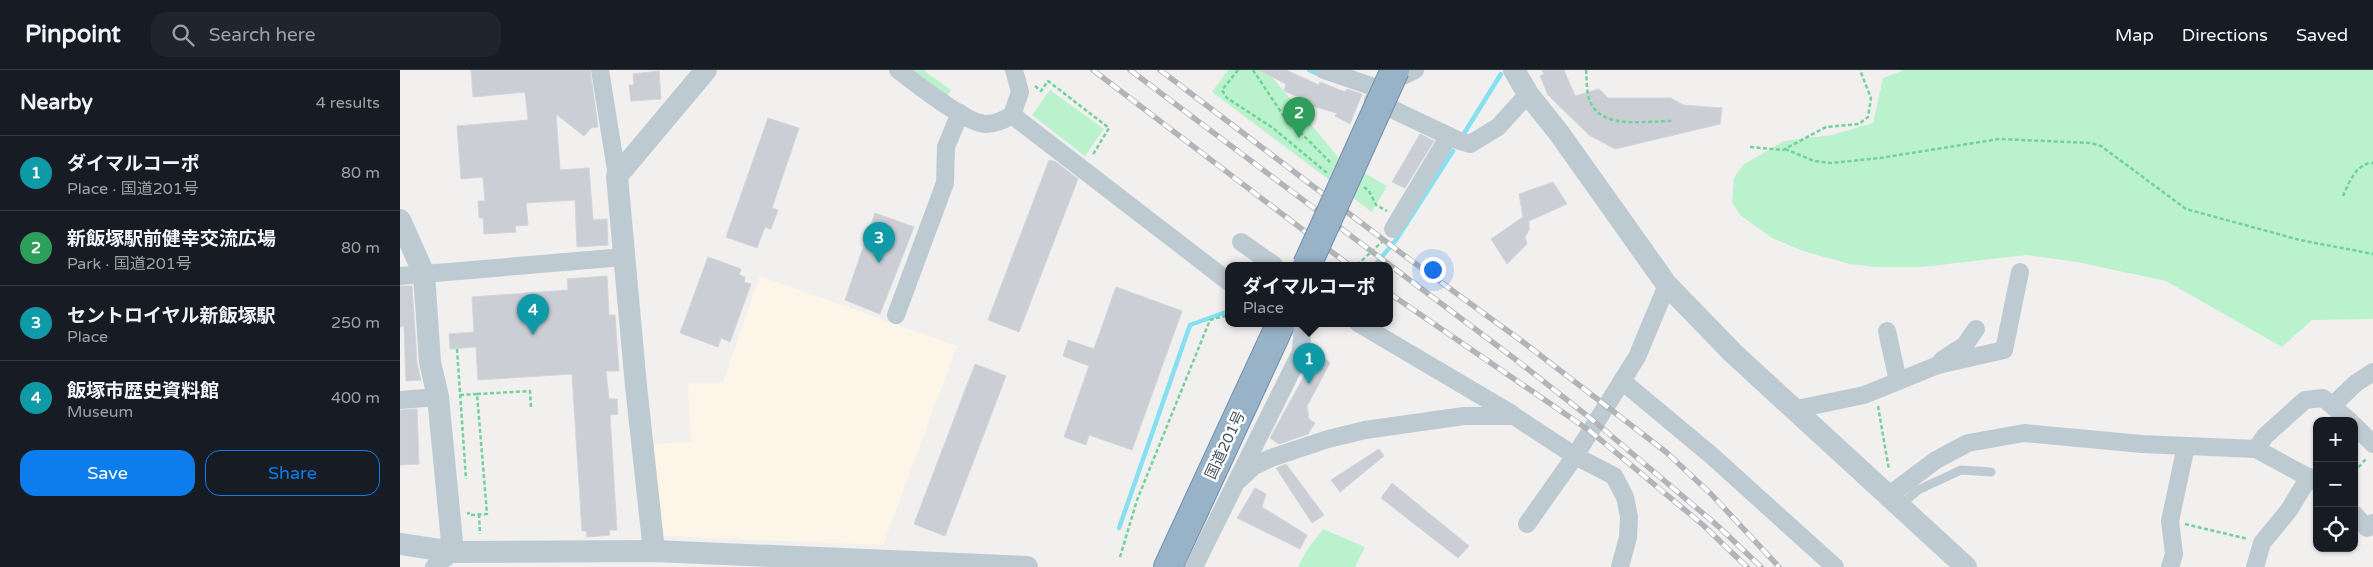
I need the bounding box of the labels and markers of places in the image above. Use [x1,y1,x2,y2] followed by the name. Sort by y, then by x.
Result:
[1283,97,1315,138] pin: 2
[863,222,895,263] pin: 3
[517,294,549,335] pin: 4
[1293,343,1325,384] pin: 1

